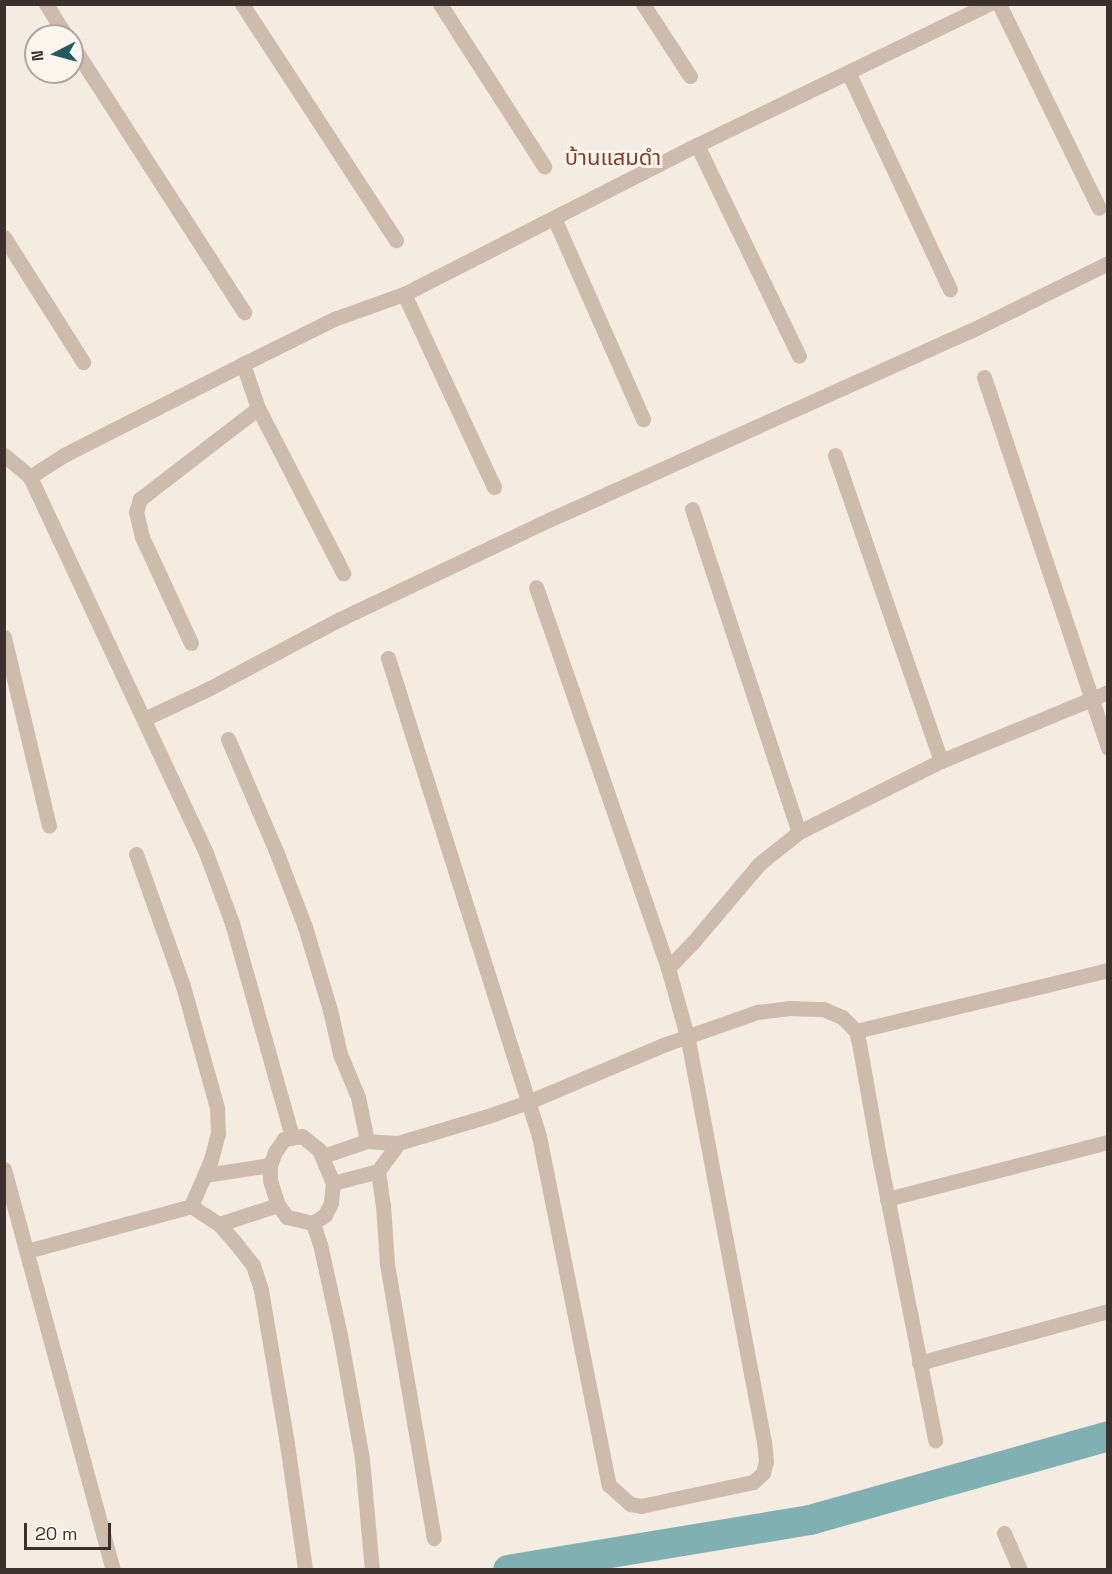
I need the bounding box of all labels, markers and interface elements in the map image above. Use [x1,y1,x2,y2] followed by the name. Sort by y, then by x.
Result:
[24,24,84,84] north arrow
[27,49,49,62] text: N
[565,145,661,171] district label: บ้านแสมดำ
[27,1511,114,1549] scale bar
[35,1522,78,1545] text: 20 m

